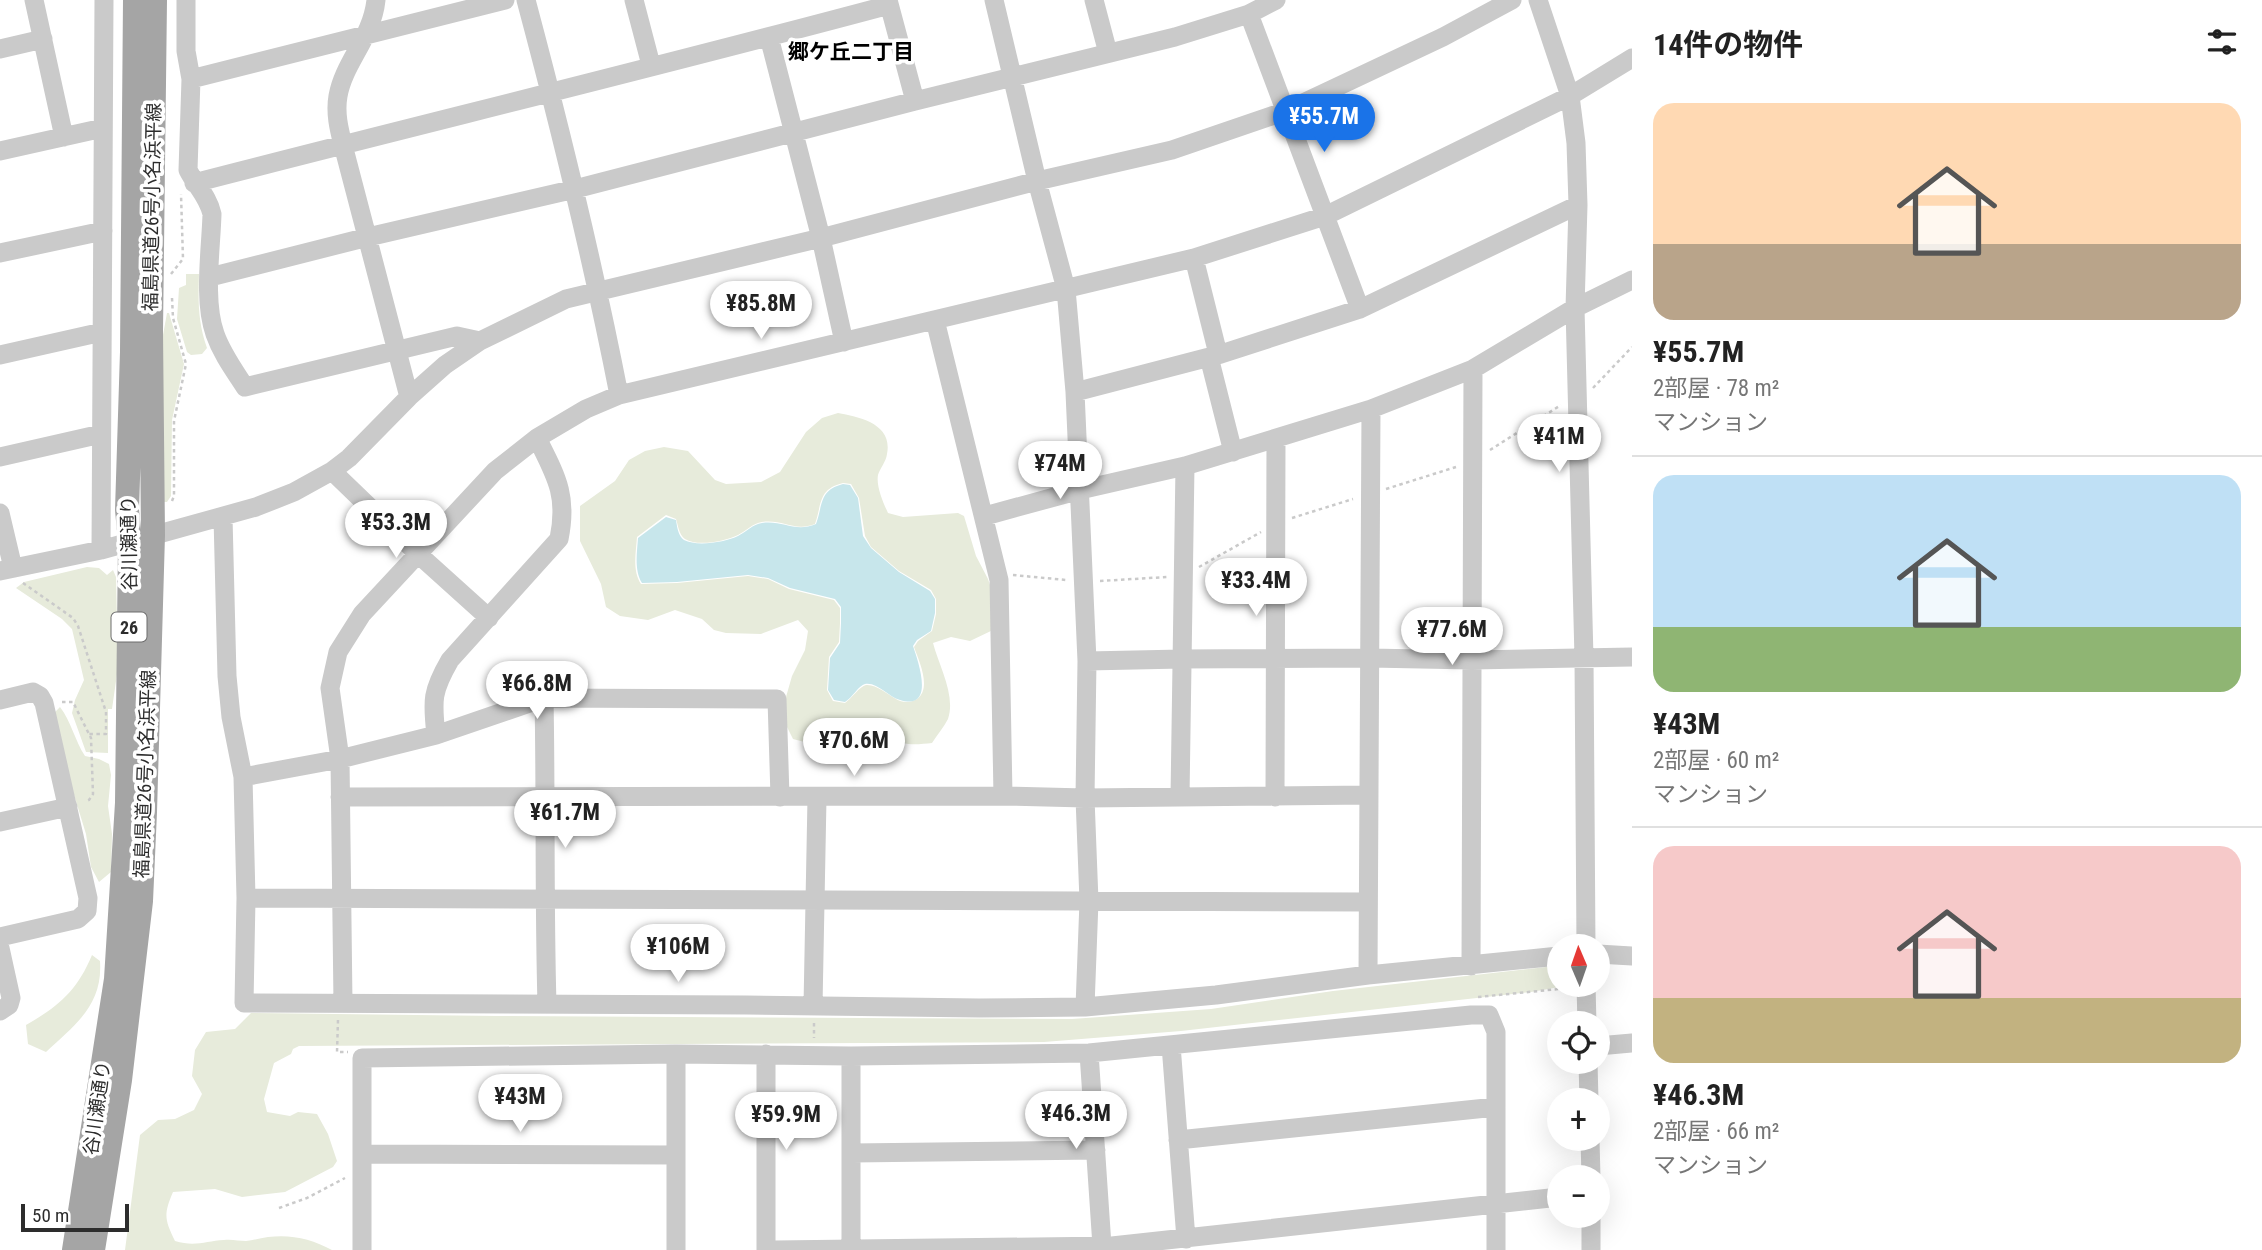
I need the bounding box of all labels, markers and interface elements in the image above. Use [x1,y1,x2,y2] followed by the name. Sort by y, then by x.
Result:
[2203,23,2241,61] icon: filters
[1653,27,1803,62] text: 14件の物件
[788,40,914,64] district label: 郷ケ丘二丁目
[1267,94,1381,154] pin: ¥55.7M
[139,102,165,312] street label: 福島県道26号小名浜平線
[1289,103,1359,130] text: ¥55.7M
[1884,148,2010,274] icon: home
[704,282,818,341] pin: ¥85.8M
[726,290,796,317] text: ¥85.8M
[1653,334,1744,369] text: ¥55.7M
[1653,375,1779,402] text: 2部屋 · 78 m²
[1653,409,1768,436] text: マンション
[1518,414,1600,474] pin: ¥41M
[1533,423,1585,450] text: ¥41M
[1019,442,1101,501] pin: ¥74M
[1034,450,1086,477] text: ¥74M
[117,495,141,591] street label: 谷川瀬通り
[339,500,453,560] pin: ¥53.3M
[361,509,431,536] text: ¥53.3M
[1884,520,2010,646] icon: home
[1199,558,1313,618] pin: ¥33.4M
[1221,567,1291,594] text: ¥33.4M
[1395,608,1509,667] pin: ¥77.6M
[111,612,146,642] road number: 26
[1417,616,1487,643] text: ¥77.6M
[480,662,594,721] pin: ¥66.8M
[130,669,160,879] street label: 福島県道26号小名浜平線
[502,670,572,697] text: ¥66.8M
[1653,706,1720,741] text: ¥43M
[797,718,911,778] pin: ¥70.6M
[819,727,889,754] text: ¥70.6M
[1653,747,1779,774] text: 2部屋 · 60 m²
[1653,781,1768,808] text: マンション
[508,790,622,850] pin: ¥61.7M
[530,799,600,826] text: ¥61.7M
[1884,891,2010,1017] icon: home
[629,925,727,984] pin: ¥106M
[646,933,710,960] text: ¥106M
[1547,934,1610,998] north arrow
[1547,934,1610,1228] map controls
[1547,1011,1610,1074] button: locate
[79,1059,115,1157] street label: 谷川瀬通り
[479,1074,561,1134] pin: ¥43M
[1653,1077,1744,1112] text: ¥46.3M
[494,1083,546,1110] text: ¥43M
[1547,1088,1610,1151] button: +
[729,1092,843,1152] pin: ¥59.9M
[1019,1092,1133,1151] pin: ¥46.3M
[1041,1100,1111,1127] text: ¥46.3M
[751,1101,821,1128] text: ¥59.9M
[1653,1118,1779,1145] text: 2部屋 · 66 m²
[1653,1152,1768,1179] text: マンション
[1547,1165,1610,1228] button: −
[21,1201,130,1233] scale bar
[32,1204,69,1227] text: 50 m

